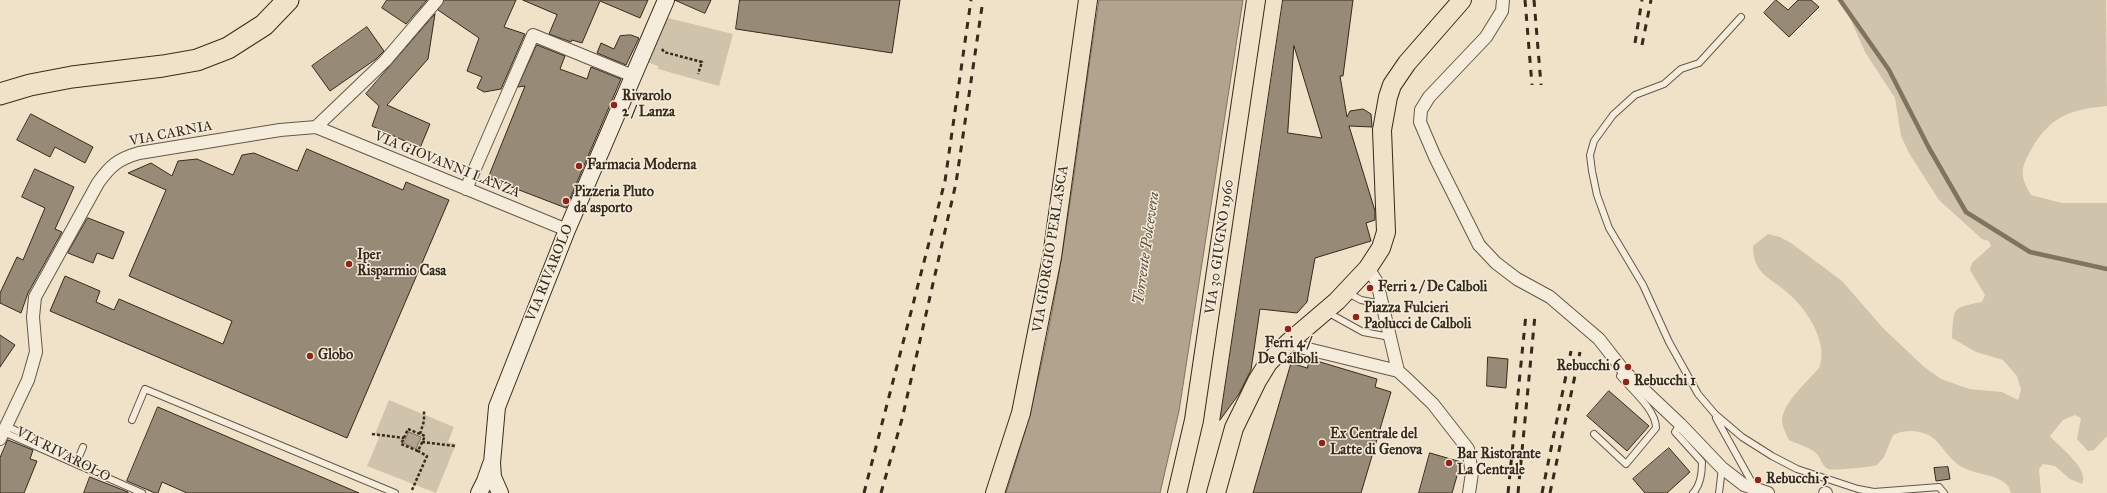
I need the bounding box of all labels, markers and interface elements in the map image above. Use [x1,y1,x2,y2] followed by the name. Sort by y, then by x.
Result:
[622,89,675,122] place label: Rivarolo 2 / Lanza
[609,100,619,110] marker: Rivarolo 2 / Lanza
[128,118,214,150] street label: VIA CARNIA
[372,128,522,202] street label: VIA GIOVANNI LANZA
[587,158,696,174] place label: Farmacia Moderna
[574,161,584,171] marker: Farmacia Moderna
[1029,164,1073,334] street label: VIA GIORGIO PERLASCA
[1202,178,1238,316] street label: VIA 30 GIUGNO 1960
[574,185,654,218] place label: Pizzeria Pluto da asporto
[1130,191,1164,305] water label: Torrente Polcevera
[561,196,571,206] marker: Pizzeria Pluto da asporto
[523,222,577,324] street label: VIA RIVAROLO
[357,248,446,280] place label: Iper Risparmio Casa
[344,259,354,269] marker: Iper Risparmio Casa
[1378,280,1487,296] place label: Ferri 2 / De Calboli
[1365,283,1375,293] marker: Ferri 2 / De Calboli
[1364,301,1471,334] place label: Piazza Fulcieri Paolucci de Calboli
[1351,312,1361,322] marker: Piazza Fulcieri Paolucci de Calboli
[1283,324,1293,334] marker: Ferri 4 / De Calboli
[1258,336,1318,368] place label: Ferri 4 / De Calboli
[318,348,353,364] place label: Globo
[305,351,315,361] marker: Globo
[1557,359,1620,375] place label: Rebucchi 6
[1623,362,1633,372] marker: Rebucchi 6
[1634,374,1696,390] place label: Rebucchi 1
[1621,377,1631,387] marker: Rebucchi 1
[13,424,113,486] street label: VIA RIVAROLO
[1330,427,1422,460] place label: Ex Centrale del Latte di Genova
[1317,438,1327,448] marker: Ex Centrale del Latte di Genova
[1457,447,1541,480] place label: Bar Ristorante La Centrale
[1444,458,1454,468] marker: Bar Ristorante La Centrale
[1766,472,1829,488] place label: Rebucchi 5
[1753,475,1763,485] marker: Rebucchi 5

